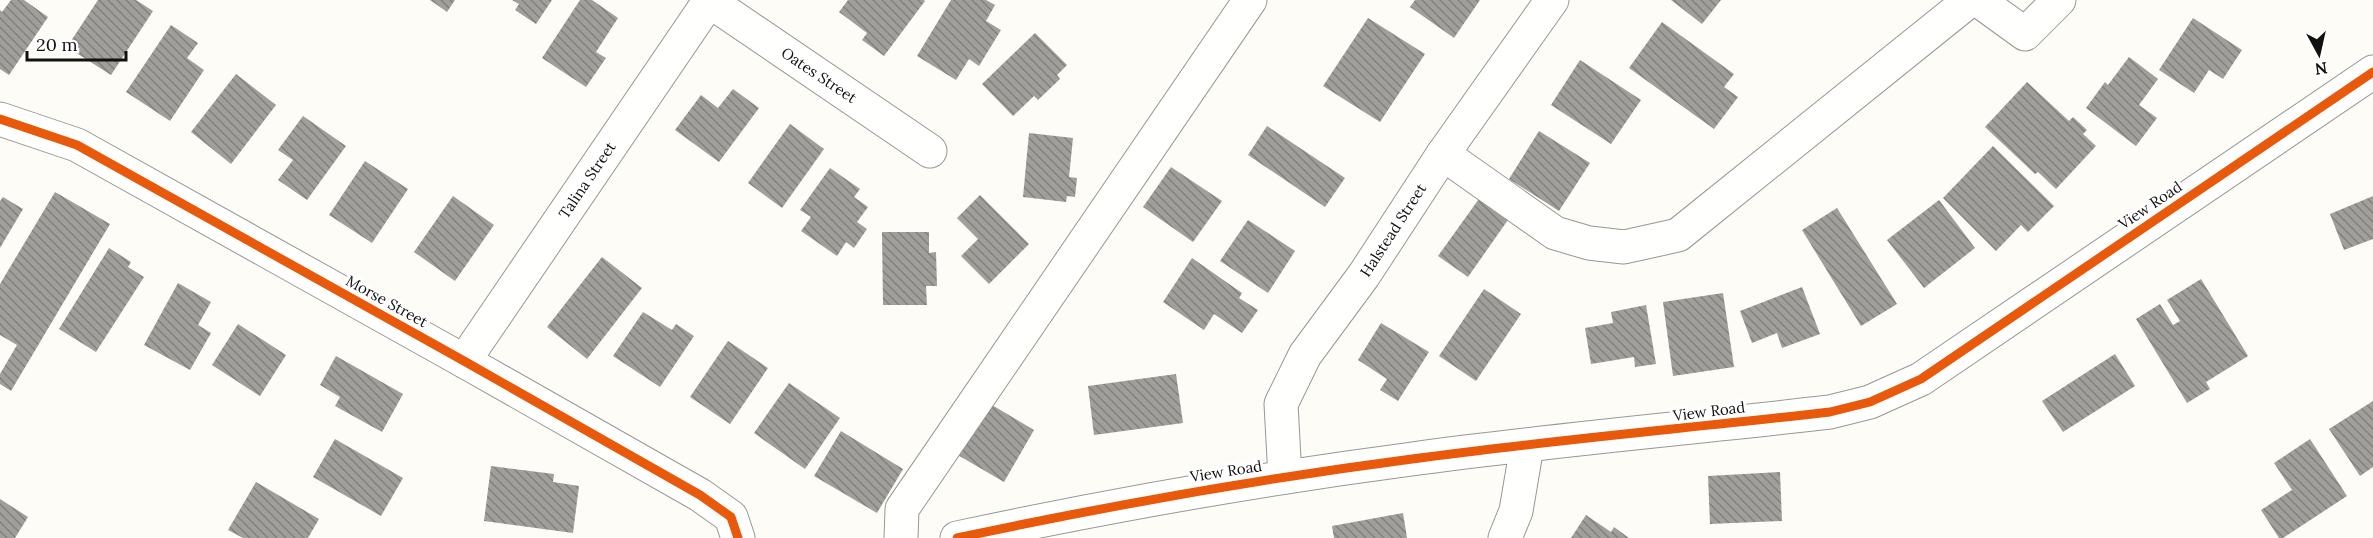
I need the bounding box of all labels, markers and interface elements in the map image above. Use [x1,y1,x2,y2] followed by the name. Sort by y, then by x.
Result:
[27,24,126,62] scale bar
[2289,24,2349,84] north arrow
[36,33,78,56] text: 20 m
[778,43,860,107] street label: Oates Street
[2314,58,2329,80] text: N
[554,138,620,222] street label: Talina Street
[2114,177,2185,234] street label: View Road
[1356,180,1430,280] street label: Halstead Street
[343,271,431,331] street label: Morse Street
[1671,397,1746,425] street label: View Road
[1188,456,1263,486] street label: View Road

